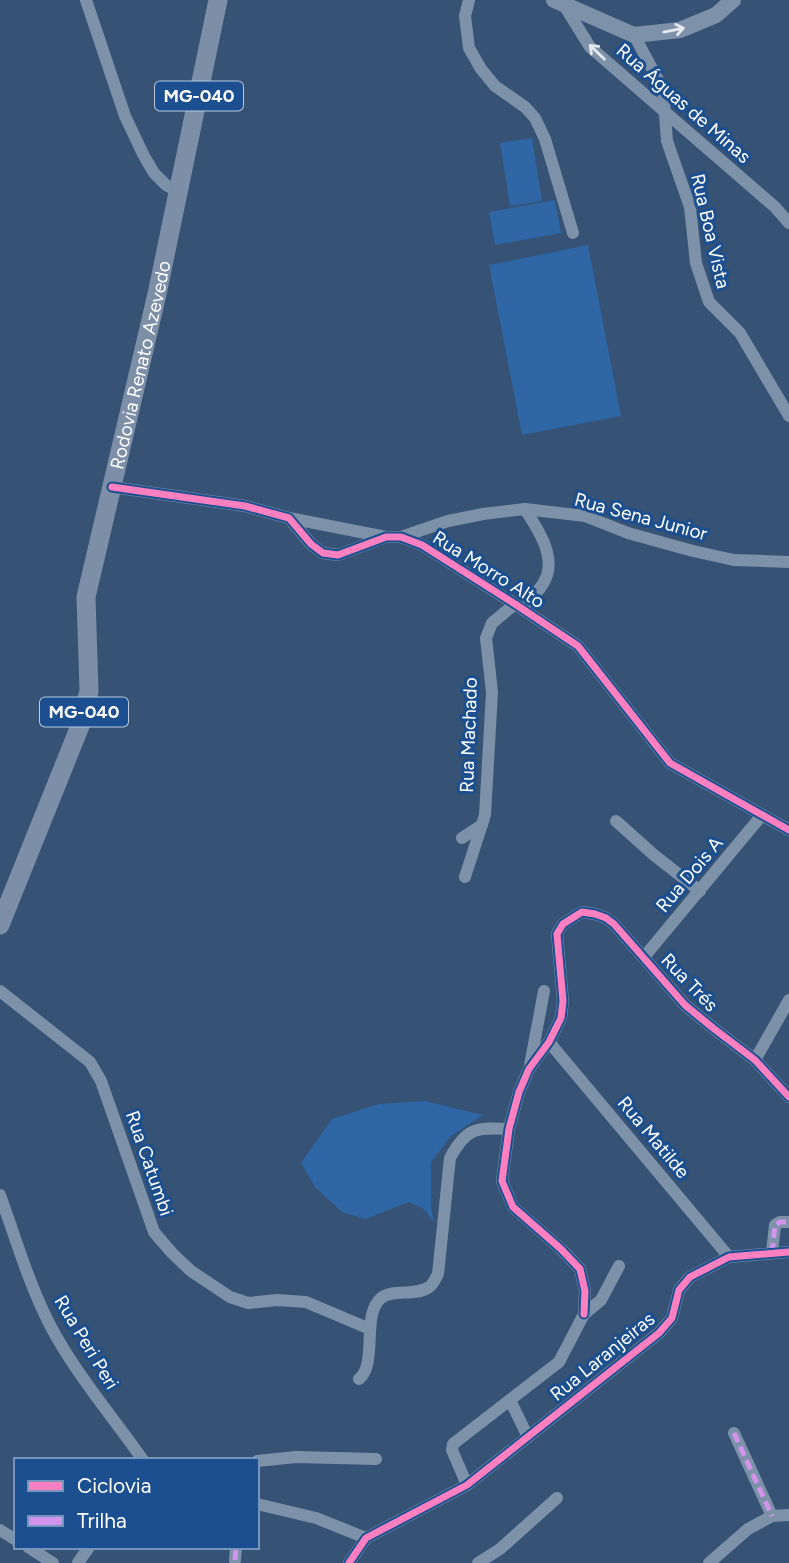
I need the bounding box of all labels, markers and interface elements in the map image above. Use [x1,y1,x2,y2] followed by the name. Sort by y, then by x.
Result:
[662,22,685,36] one-way arrow
[612,39,756,168] street label: Rua Águas de Minas
[589,44,606,61] one-way arrow
[155,82,243,110] road number: MG-040
[686,171,735,291] street label: Rua Boa Vista
[105,259,176,472] street label: Rodovia Renato Azevedo
[572,488,710,545] street label: Rua Sena Junior
[428,526,549,613] street label: Rua Morro Alto
[455,677,482,793] street label: Rua Machado
[40,698,128,726] road number: MG-040
[651,832,728,917] street label: Rua Dois A
[656,948,723,1016] street label: Rua Trés
[613,1092,695,1183] street label: Rua Matilde
[121,1108,178,1219] street label: Rua Catumbi
[50,1291,124,1393] street label: Rua Peri Peri
[545,1307,659,1406] street label: Rua Laranjeiras
[14,1458,259,1549] legend
[77,1473,151,1498] text: Ciclovia
[77,1508,127,1533] text: Trilha

